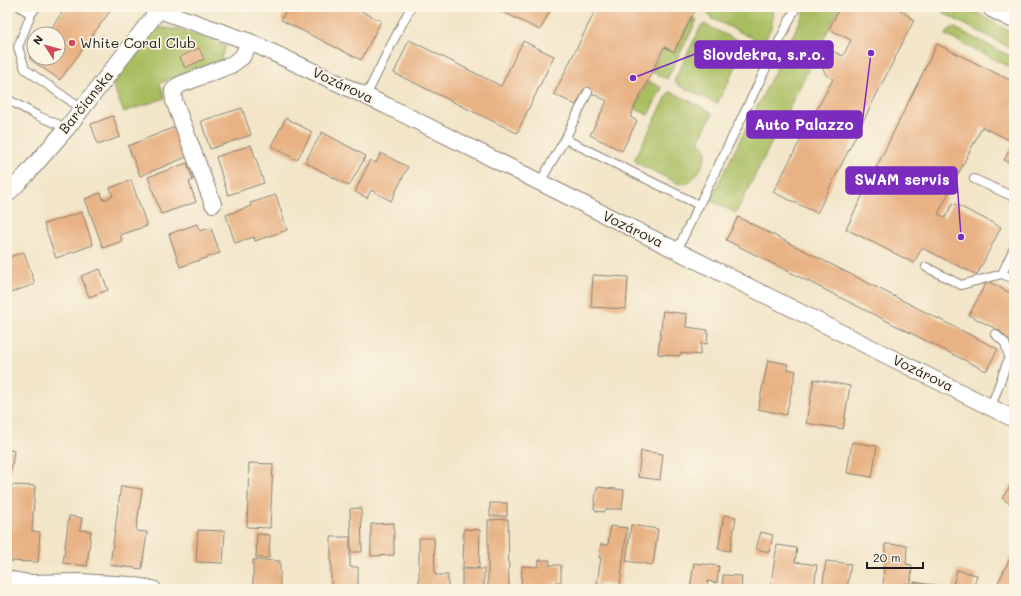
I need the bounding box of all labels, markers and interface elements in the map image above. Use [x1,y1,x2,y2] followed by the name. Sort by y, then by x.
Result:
[26,26,66,66] north arrow
[29,32,46,48] text: N
[80,33,196,52] place label: White Coral Club
[67,38,77,48] marker: White Coral Club
[695,41,833,68] callout: Slovdekra, s.r.o.
[703,44,825,64] text: Slovdekra, s.r.o.
[310,62,377,107] street label: Vozárova
[54,66,117,137] street label: Barčianska
[747,111,862,138] callout: Auto Palazzo
[755,114,854,134] text: Auto Palazzo
[846,167,957,194] callout: SWAM servis
[854,169,950,189] text: SWAM servis
[600,206,667,251] street label: Vozárova
[890,350,957,395] street label: Vozárova
[867,544,923,570] scale bar
[873,549,901,565] text: 20 m

